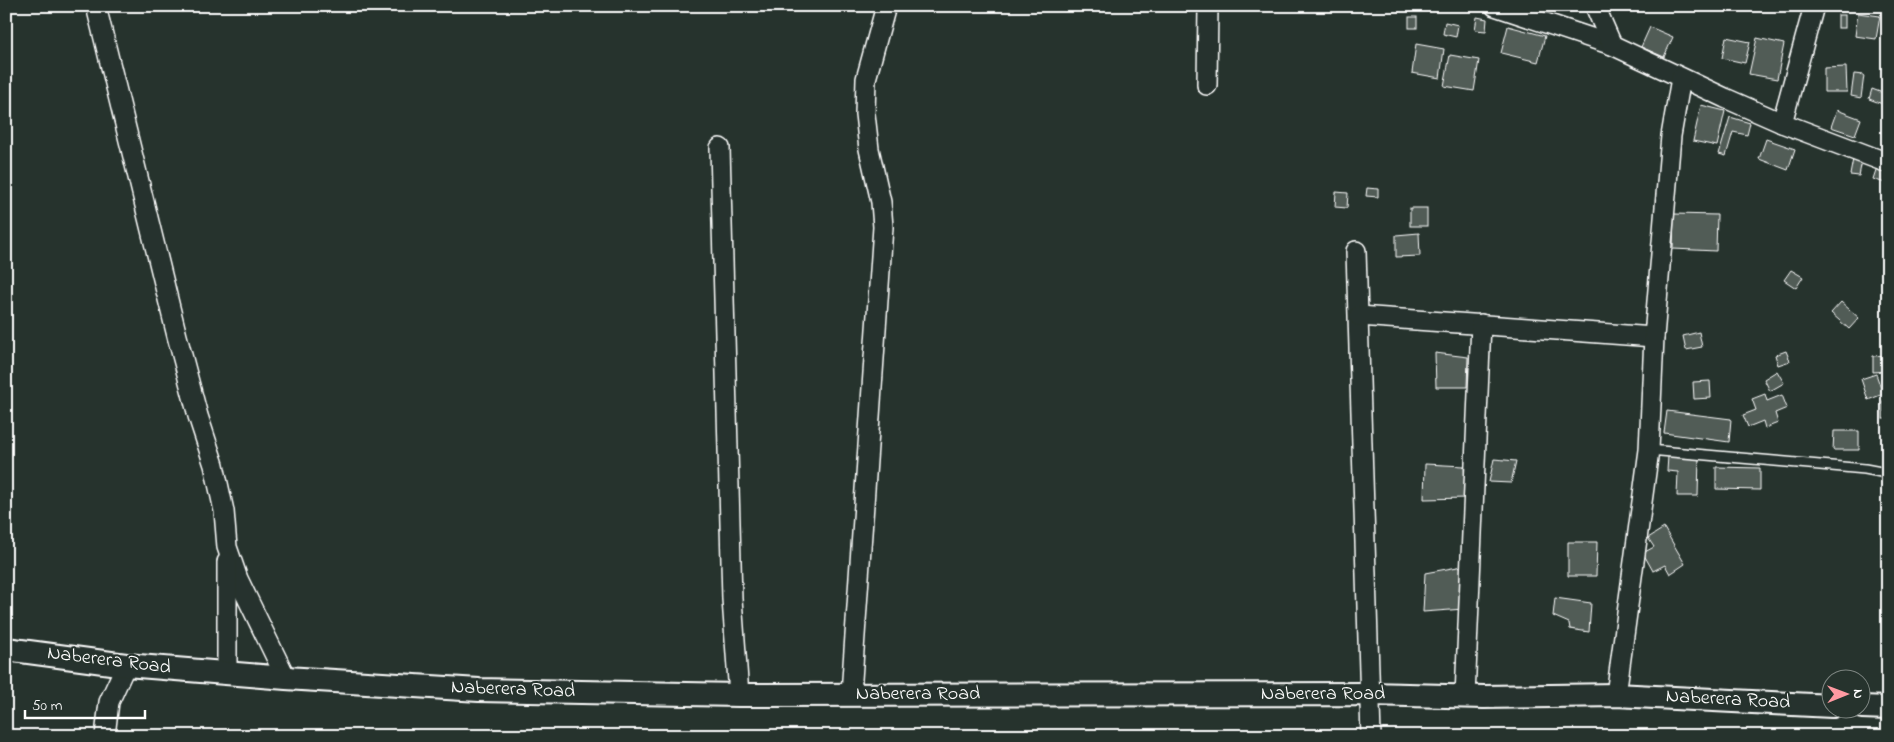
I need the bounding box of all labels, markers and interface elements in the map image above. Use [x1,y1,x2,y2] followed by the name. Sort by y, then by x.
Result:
[45,639,173,683] street label: Naberera Road
[1822,670,1872,720] north arrow
[450,673,576,707] street label: Naberera Road
[856,680,980,709] street label: Naberera Road
[1261,680,1385,709] street label: Naberera Road
[1665,682,1791,718] street label: Naberera Road
[25,687,145,719] scale bar
[1847,689,1868,699] text: N
[32,695,63,717] text: 50 m

